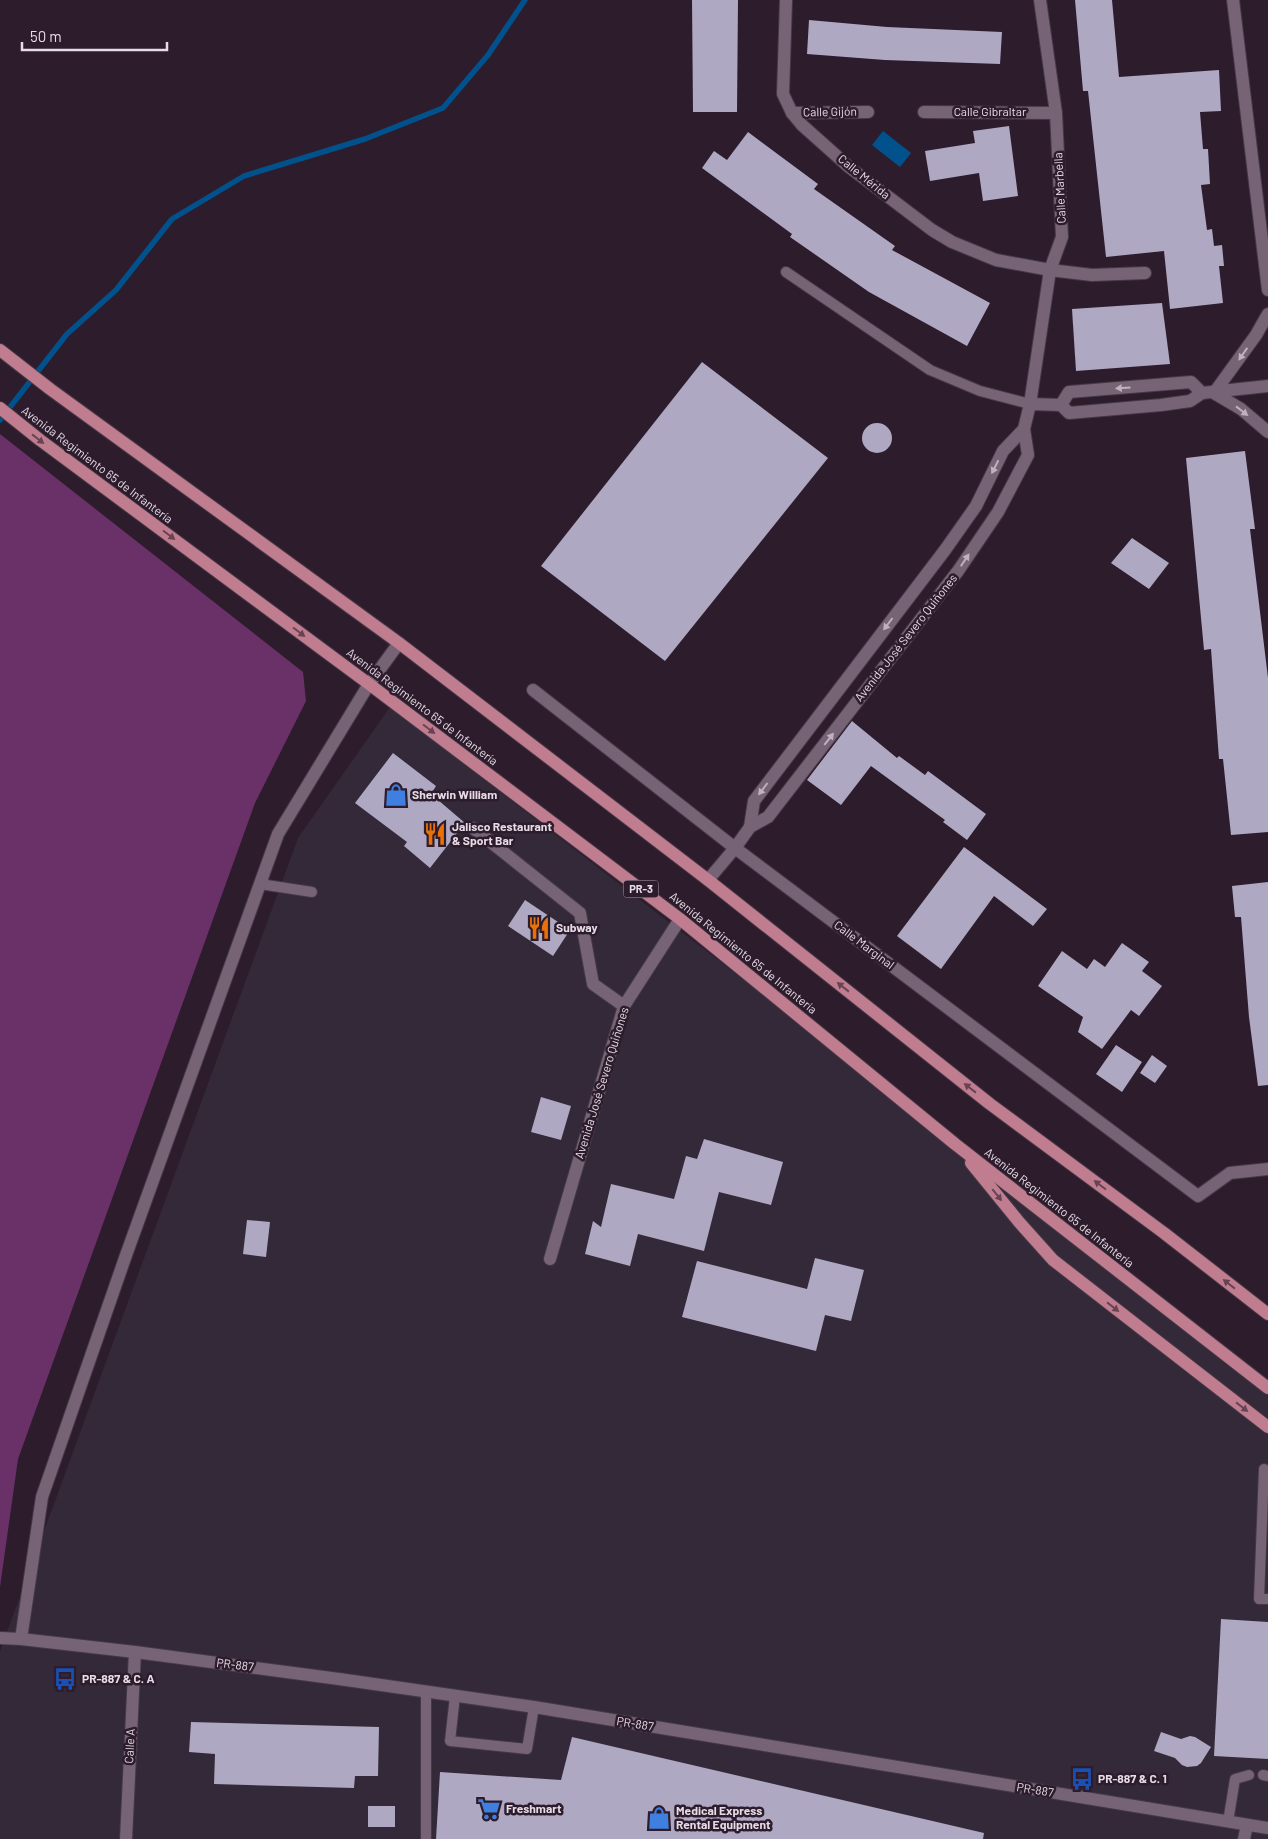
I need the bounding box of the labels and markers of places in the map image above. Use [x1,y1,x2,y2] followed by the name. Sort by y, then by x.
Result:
[383,782,409,808] shop icon: Sherwin William
[412,787,497,801] place label: Sherwin William
[452,819,552,847] place label: Jalisco Restaurant & Sport Bar
[422,821,448,847] restaurant icon: Jalisco Restaurant & Sport Bar
[526,915,552,941] restaurant icon: Subway
[556,920,598,934] place label: Subway
[52,1666,78,1692] bus stop icon: PR-887 & C. A
[82,1671,155,1685] place label: PR-887 & C. A
[1069,1766,1095,1792] bus stop icon: PR-887 & C. 1
[1098,1771,1167,1785] place label: PR-887 & C. 1
[476,1796,502,1822] supermarket icon: Freshmart
[506,1801,562,1815] place label: Freshmart
[676,1803,771,1831] place label: Medical Express Rental Equipment
[646,1805,672,1831] shop icon: Medical Express Rental Equipment

